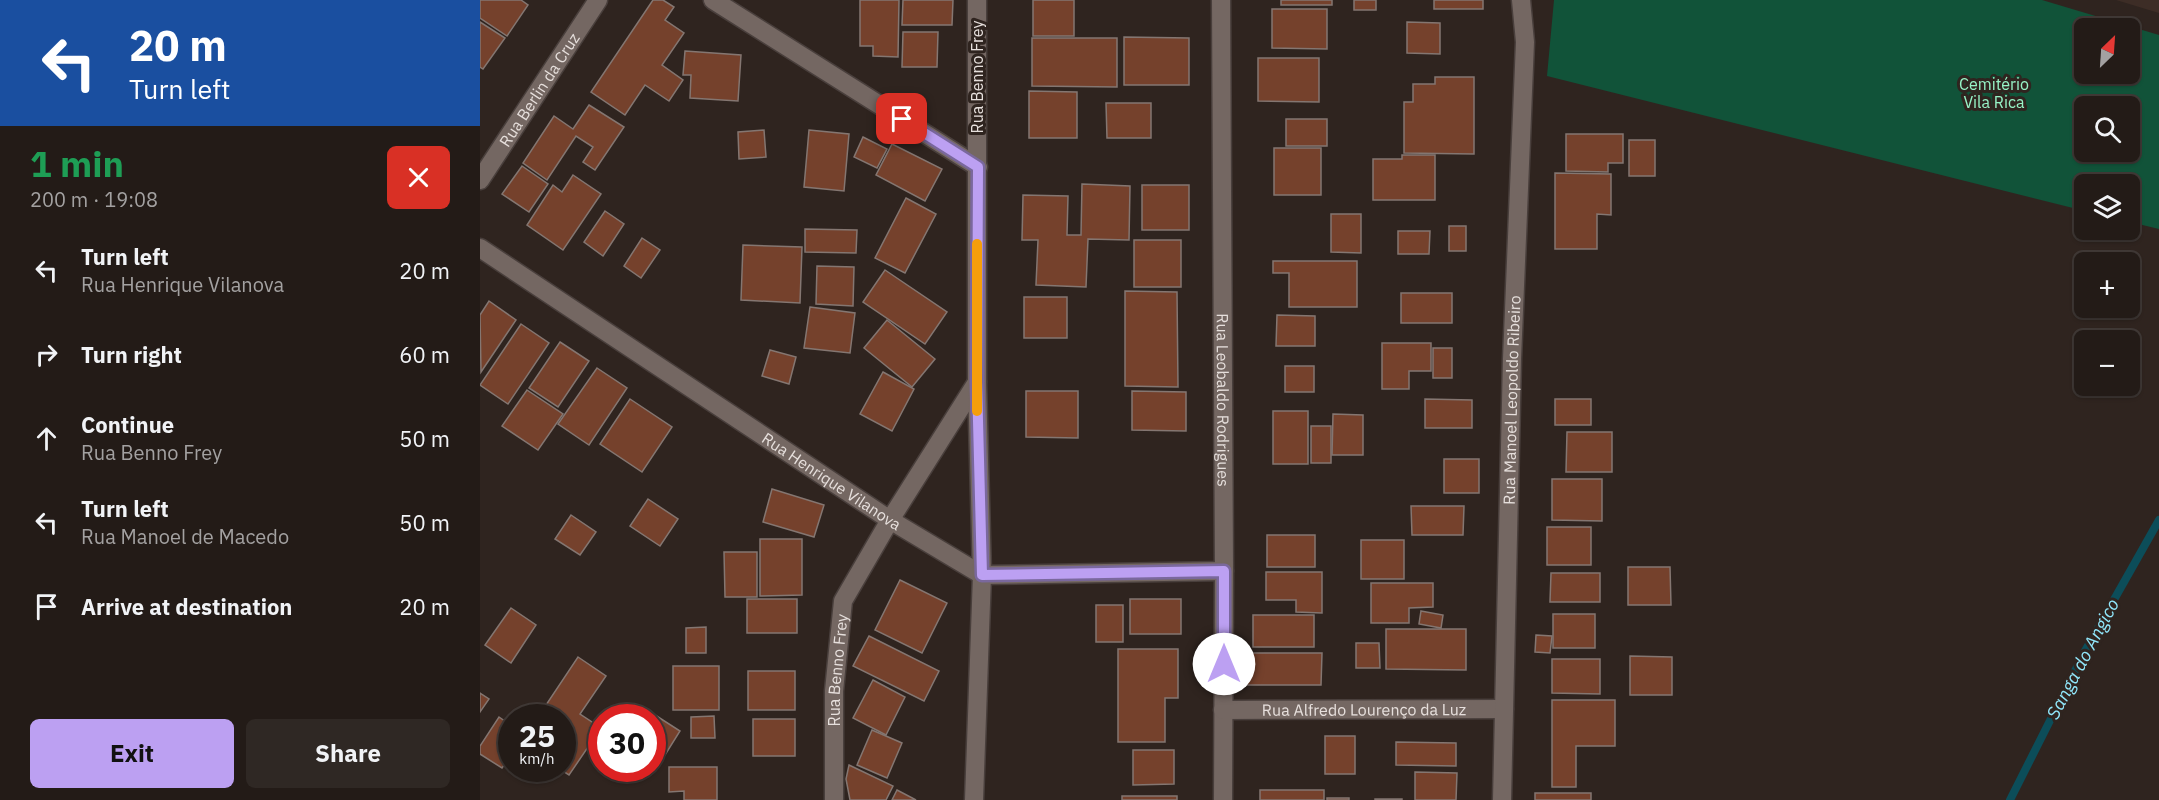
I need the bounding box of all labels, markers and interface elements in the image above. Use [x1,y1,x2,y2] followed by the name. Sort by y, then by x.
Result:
[129,18,227,73] text: 20 m
[2074,18,2140,84] north arrow
[2074,18,2140,396] map controls
[967,21,987,133] street label: Rua Benno Frey
[30,24,108,102] icon: left
[495,29,584,150] street label: Rua Berlin da Cruz
[129,71,230,106] text: Turn left
[1959,74,2029,112] park label: Cemitério Vila Rica
[876,93,927,144] pin
[2074,96,2140,162] button: search
[885,102,918,135] icon: arrive
[30,140,124,187] text: 1 min
[387,146,450,209] button: close
[2074,174,2140,240] button: layers
[30,186,158,213] text: 200 m · 19:08
[81,242,169,271] text: Turn left
[2074,252,2140,318] button: +
[30,254,63,287] icon: left
[399,256,450,285] text: 20 m
[81,271,284,298] text: Rua Henrique Vilanova
[1499,295,1525,505] street label: Rua Manoel Leopoldo Ribeiro
[1213,313,1234,487] street label: Rua Leobaldo Rodrigues
[2074,330,2140,396] button: −
[30,338,63,371] icon: right
[81,340,182,369] text: Turn right
[399,340,450,369] text: 60 m
[81,410,174,439] text: Continue
[30,422,63,455] icon: ahead
[399,424,450,453] text: 50 m
[758,428,905,535] street label: Rua Henrique Vilanova
[81,439,222,466] text: Rua Benno Frey
[81,494,169,523] text: Turn left
[30,506,63,539] icon: left
[399,508,450,537] text: 50 m
[81,523,289,550] text: Rua Manoel de Macedo
[30,590,63,623] icon: arrive
[81,592,292,621] text: Arrive at destination
[399,592,450,621] text: 20 m
[2041,594,2124,723] water label: Sanga do Angico
[824,613,852,726] street label: Rua Benno Frey
[1192,632,1256,696] position arrow
[1262,699,1466,720] street label: Rua Alfredo Lourenço da Luz
[588,704,666,782] speed limit sign: 30
[519,716,555,755] text: 25
[30,719,234,788] button: Exit
[246,719,450,788] button: Share
[519,749,555,768] text: km/h

